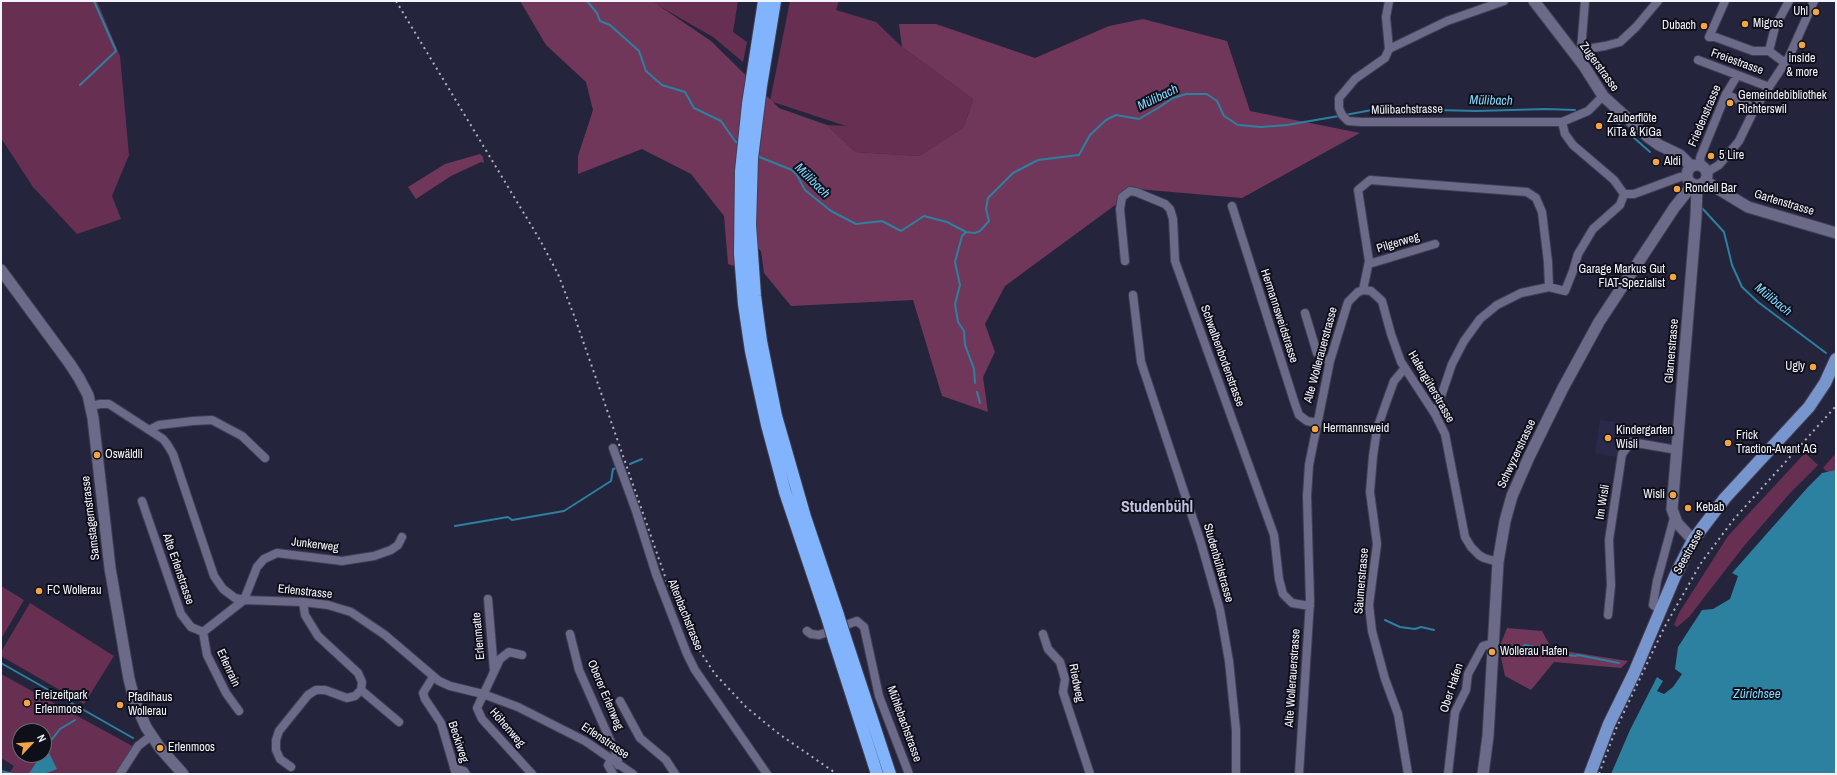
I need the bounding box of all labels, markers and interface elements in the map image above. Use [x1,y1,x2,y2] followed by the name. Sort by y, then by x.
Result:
[1793,5,1808,19] place label: Uhl
[1811,7,1821,17] marker: Uhl
[1753,17,1783,31] place label: Migros
[1662,19,1696,33] place label: Dubach
[1740,19,1750,29] marker: Migros
[1699,21,1709,31] marker: Dubach
[1576,40,1622,94] street label: Zugerstrasse
[1797,40,1807,50] marker: inside & more
[1709,46,1765,78] street label: Freiestrasse
[1786,52,1818,80] place label: inside & more
[1135,82,1181,114] water label: Mülibach
[1686,83,1724,149] street label: Friedenstrasse
[1738,89,1827,117] place label: Gemeindebibliothek Richterswil
[1469,93,1513,109] water label: Mülibach
[1725,98,1735,108] marker: Gemeindebibliothek Richterswil
[1371,102,1443,118] street label: Mülibachstrasse
[1607,112,1661,140] place label: Zauberflöte KiTa & KiGa
[1594,121,1604,131] marker: Zauberflöte KiTa & KiGa
[1719,149,1744,163] place label: 5 Lire
[1706,151,1716,161] marker: 5 Lire
[1664,155,1681,169] place label: Aldi
[1651,157,1661,167] marker: Aldi
[791,160,833,202] water label: Mülibach
[1685,182,1736,196] place label: Rondell Bar
[1672,184,1682,194] marker: Rondell Bar
[1752,187,1816,219] street label: Gartenstrasse
[1375,230,1421,256] street label: Pilgerweg
[1579,263,1665,291] place label: Garage Markus Gut FIAT-Spezialist
[1257,267,1301,365] street label: Hermannsweidstrasse
[1668,272,1678,282] marker: Garage Markus Gut FIAT-Spezialist
[1751,280,1795,320] water label: Mülibach
[1197,303,1247,409] street label: Schwalbenbodenstrasse
[1301,305,1341,405] street label: Alte Wollerauerstrasse
[1662,318,1682,384] street label: Glarnerstrasse
[1405,349,1457,425] street label: Hafengüterstrasse
[1785,360,1805,374] place label: Ugly
[1808,362,1818,372] marker: Ugly
[1495,417,1539,491] street label: Schwyzerstrasse
[1323,422,1389,436] place label: Hermannsweid
[1310,424,1320,434] marker: Hermannsweid
[1616,424,1673,452] place label: Kindergarten Wisli
[1736,429,1817,457] place label: Frick Traction-Avant AG
[1603,433,1613,443] marker: Kindergarten Wisli
[1723,438,1733,448] marker: Frick Traction-Avant AG
[105,448,143,462] place label: Oswäldli
[92,450,102,460] marker: Oswäldli
[79,475,103,561] street label: Samstagernstrasse
[1593,483,1613,521] street label: Im Wisli
[1643,488,1665,502] place label: Wisli
[1668,490,1678,500] marker: Wisli
[1121,498,1193,518] district label: Studenbühl
[1696,501,1724,515] place label: Kebab
[1683,503,1693,513] marker: Kebab
[1200,522,1236,604] street label: Studenbühlstrasse
[1671,527,1707,577] street label: Seestrasse
[159,531,197,607] street label: Alte Erlenstrasse
[291,535,339,555] street label: Junkerweg
[1352,547,1372,615] street label: Säumerstrasse
[664,577,706,653] street label: Altenbachstrasse
[277,582,333,602] street label: Erlenstrasse
[47,584,102,598] place label: FC Wollerau
[34,586,44,596] marker: FC Wollerau
[470,612,488,660] street label: Erlenmatte
[1282,628,1304,728] street label: Alte Wollerauerstrasse
[1500,645,1568,659] place label: Wollerau Hafen
[213,647,243,689] street label: Erlenrain
[1487,647,1497,657] marker: Wollerau Hafen
[584,658,626,732] street label: Oberer Erlenweg
[1437,662,1467,714] street label: Ober Hafen
[1065,663,1087,703] street label: Riedweg
[884,684,924,764] street label: Mühlebachstrasse
[1733,687,1781,703] water label: Zürichsee
[35,689,87,717] place label: Freizeitpark Erlenmoos
[128,691,172,719] place label: Pfadihaus Wollerau
[22,698,32,708] marker: Freizeitpark Erlenmoos
[115,700,125,710] marker: Pfadihaus Wollerau
[486,706,528,750] street label: Höhenweg
[445,719,471,765] street label: Beckiweg
[578,720,632,762] street label: Erlenstrasse
[12,723,52,763] north arrow
[34,732,50,744] text: N
[168,741,215,755] place label: Erlenmoos
[155,743,165,753] marker: Erlenmoos

